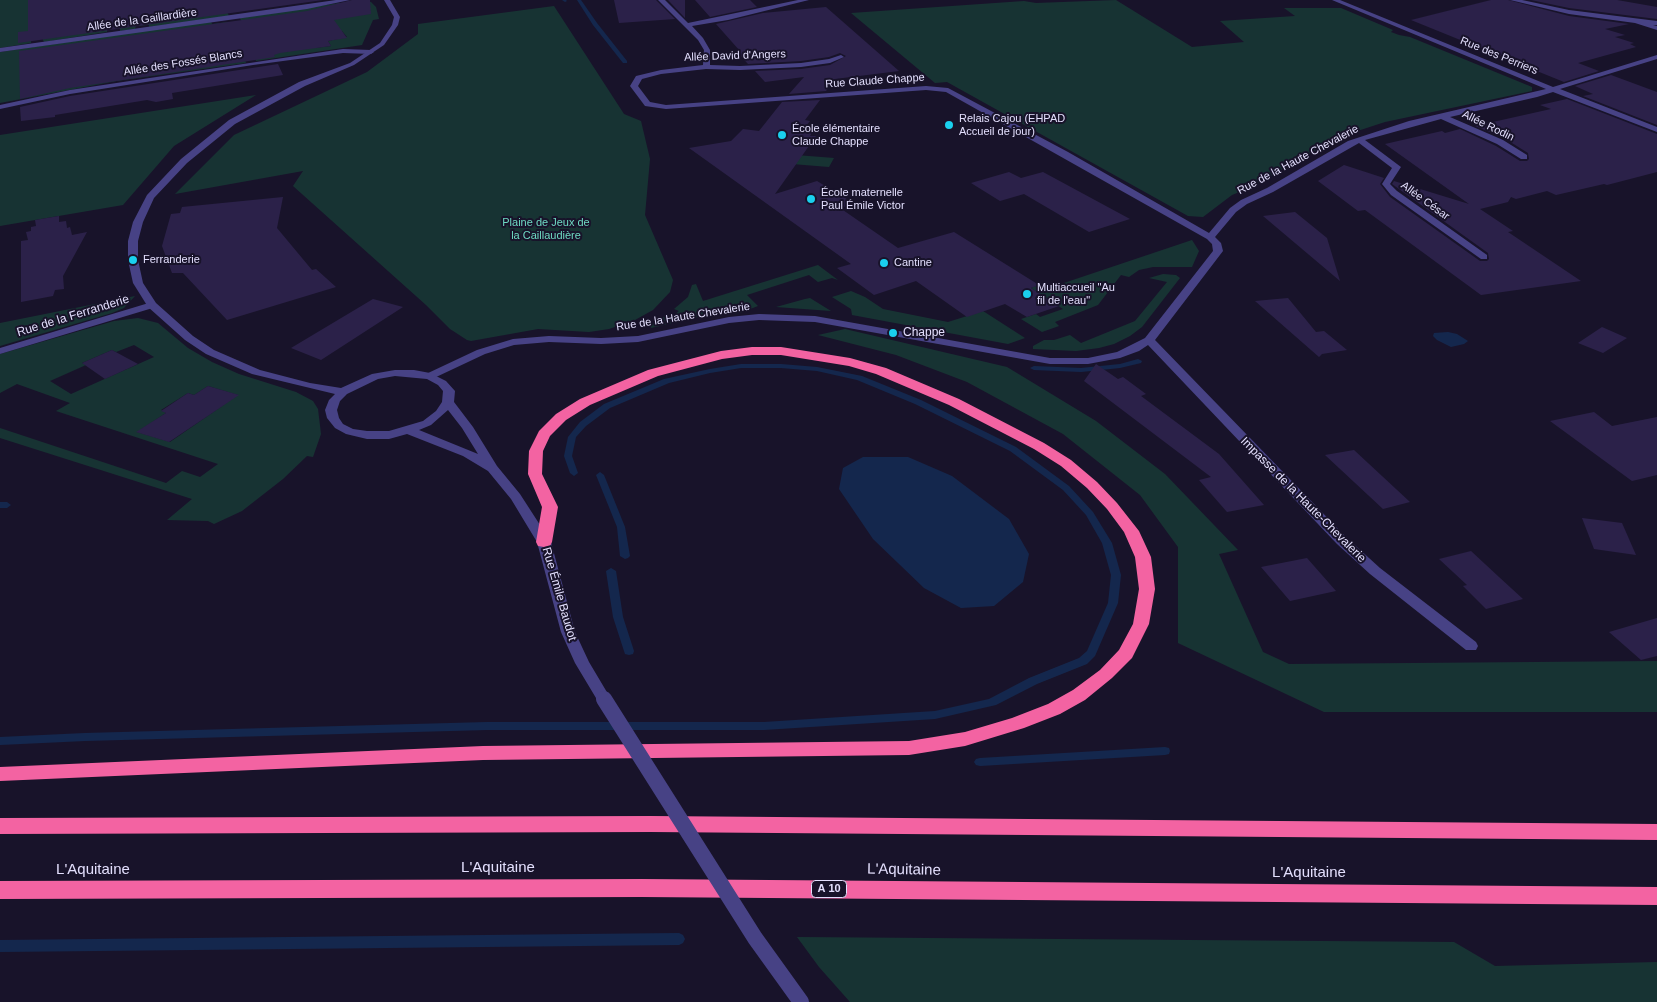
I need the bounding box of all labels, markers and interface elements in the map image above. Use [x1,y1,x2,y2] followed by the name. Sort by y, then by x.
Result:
[86,6,198,34] street label: Allée de la Gaillardière
[1458,34,1540,78] street label: Rue des Perriers
[123,47,243,79] street label: Allée des Fossés Blancs
[684,48,786,64] street label: Allée David d'Angers
[825,71,925,91] street label: Rue Claude Chappe
[1460,108,1516,144] street label: Allée Rodin
[959,112,1065,138] place label: Relais Cajou (EHPAD Accueil de jour)
[943,119,955,131] marker: Relais Cajou (EHPAD Accueil de jour)
[792,122,880,148] place label: École élémentaire Claude Chappe
[1235,122,1361,198] street label: Rue de la Haute Chevalerie
[776,129,788,141] marker: École élémentaire Claude Chappe
[1398,179,1452,223] street label: Allée César
[821,186,905,212] place label: École maternelle Paul Émile Victor
[805,193,817,205] marker: École maternelle Paul Émile Victor
[502,216,590,242] park label: Plaine de Jeux de la Caillaudière
[143,253,200,267] place label: Ferranderie
[127,254,139,266] marker: Ferranderie
[894,256,932,270] place label: Cantine
[878,257,890,269] marker: Cantine
[1037,281,1115,307] place label: Multiaccueil "Au fil de l'eau"
[1021,288,1033,300] marker: Multiaccueil "Au fil de l'eau"
[15,292,131,340] street label: Rue de la Ferranderie
[615,300,751,334] street label: Rue de la Haute Chevalerie
[903,326,945,340] place label: Chappe
[887,327,899,339] marker: Chappe
[1237,434,1369,566] street label: Impasse de la Haute-Chevalerie
[539,546,579,642] street label: Rue Émile Baudot
[461,859,535,877] street label: L'Aquitaine
[867,860,941,880] street label: L'Aquitaine
[56,861,130,879] street label: L'Aquitaine
[1272,864,1346,882] street label: L'Aquitaine
[812,881,846,898] road number: A 10

